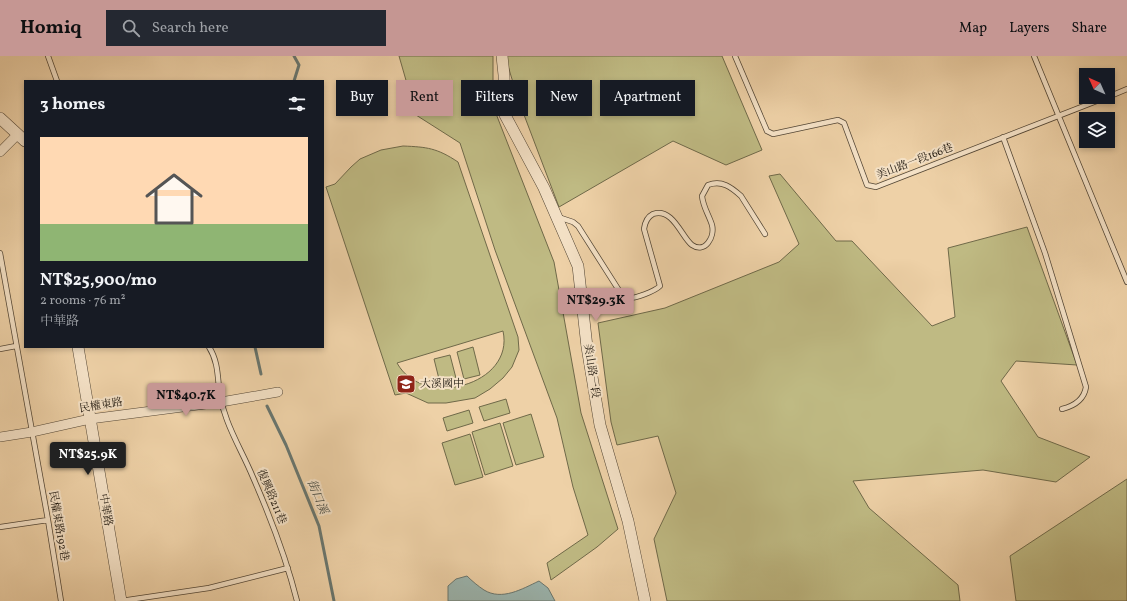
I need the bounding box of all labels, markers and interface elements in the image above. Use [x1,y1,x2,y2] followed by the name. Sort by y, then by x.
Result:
[106,10,386,46] search box
[20,15,82,41] text: Homiq
[120,17,142,39] icon: search
[152,18,229,39] text: Search here
[959,19,987,38] text: Map
[1009,19,1049,38] text: Layers
[1071,19,1107,38] text: Share
[1079,68,1115,104] north arrow
[1079,68,1115,148] map controls
[336,80,388,116] chip: Buy
[396,80,453,116] chip: Rent
[461,80,528,116] chip: Filters
[536,80,592,116] chip: New
[600,80,695,116] chip: Apartment
[40,93,105,116] text: 3 homes
[286,93,308,115] icon: filters
[1079,112,1115,148] button: layers
[874,140,956,184] street label: 美山路一段166巷
[138,163,210,235] icon: home
[40,269,157,292] text: NT$25,900/mo
[555,288,637,322] pin: NT$29.3K
[40,292,125,310] text: 2 rooms · 76 m²
[567,292,625,310] text: NT$29.3K
[40,313,79,331] text: 中華路
[579,343,603,399] street label: 美山路一段
[395,373,417,395] school or university icon: 大溪國中
[420,377,464,392] place label: 大溪國中
[145,383,227,417] pin: NT$40.7K
[156,387,216,405] text: NT$40.7K
[78,395,124,417] street label: 民權東路
[47,442,129,476] pin: NT$25.9K
[59,446,117,464] text: NT$25.9K
[253,467,289,527] street label: 復興路211巷
[303,477,332,519] water label: 街口溪
[44,490,72,562] street label: 民權東路192巷
[95,492,115,528] street label: 中華路

